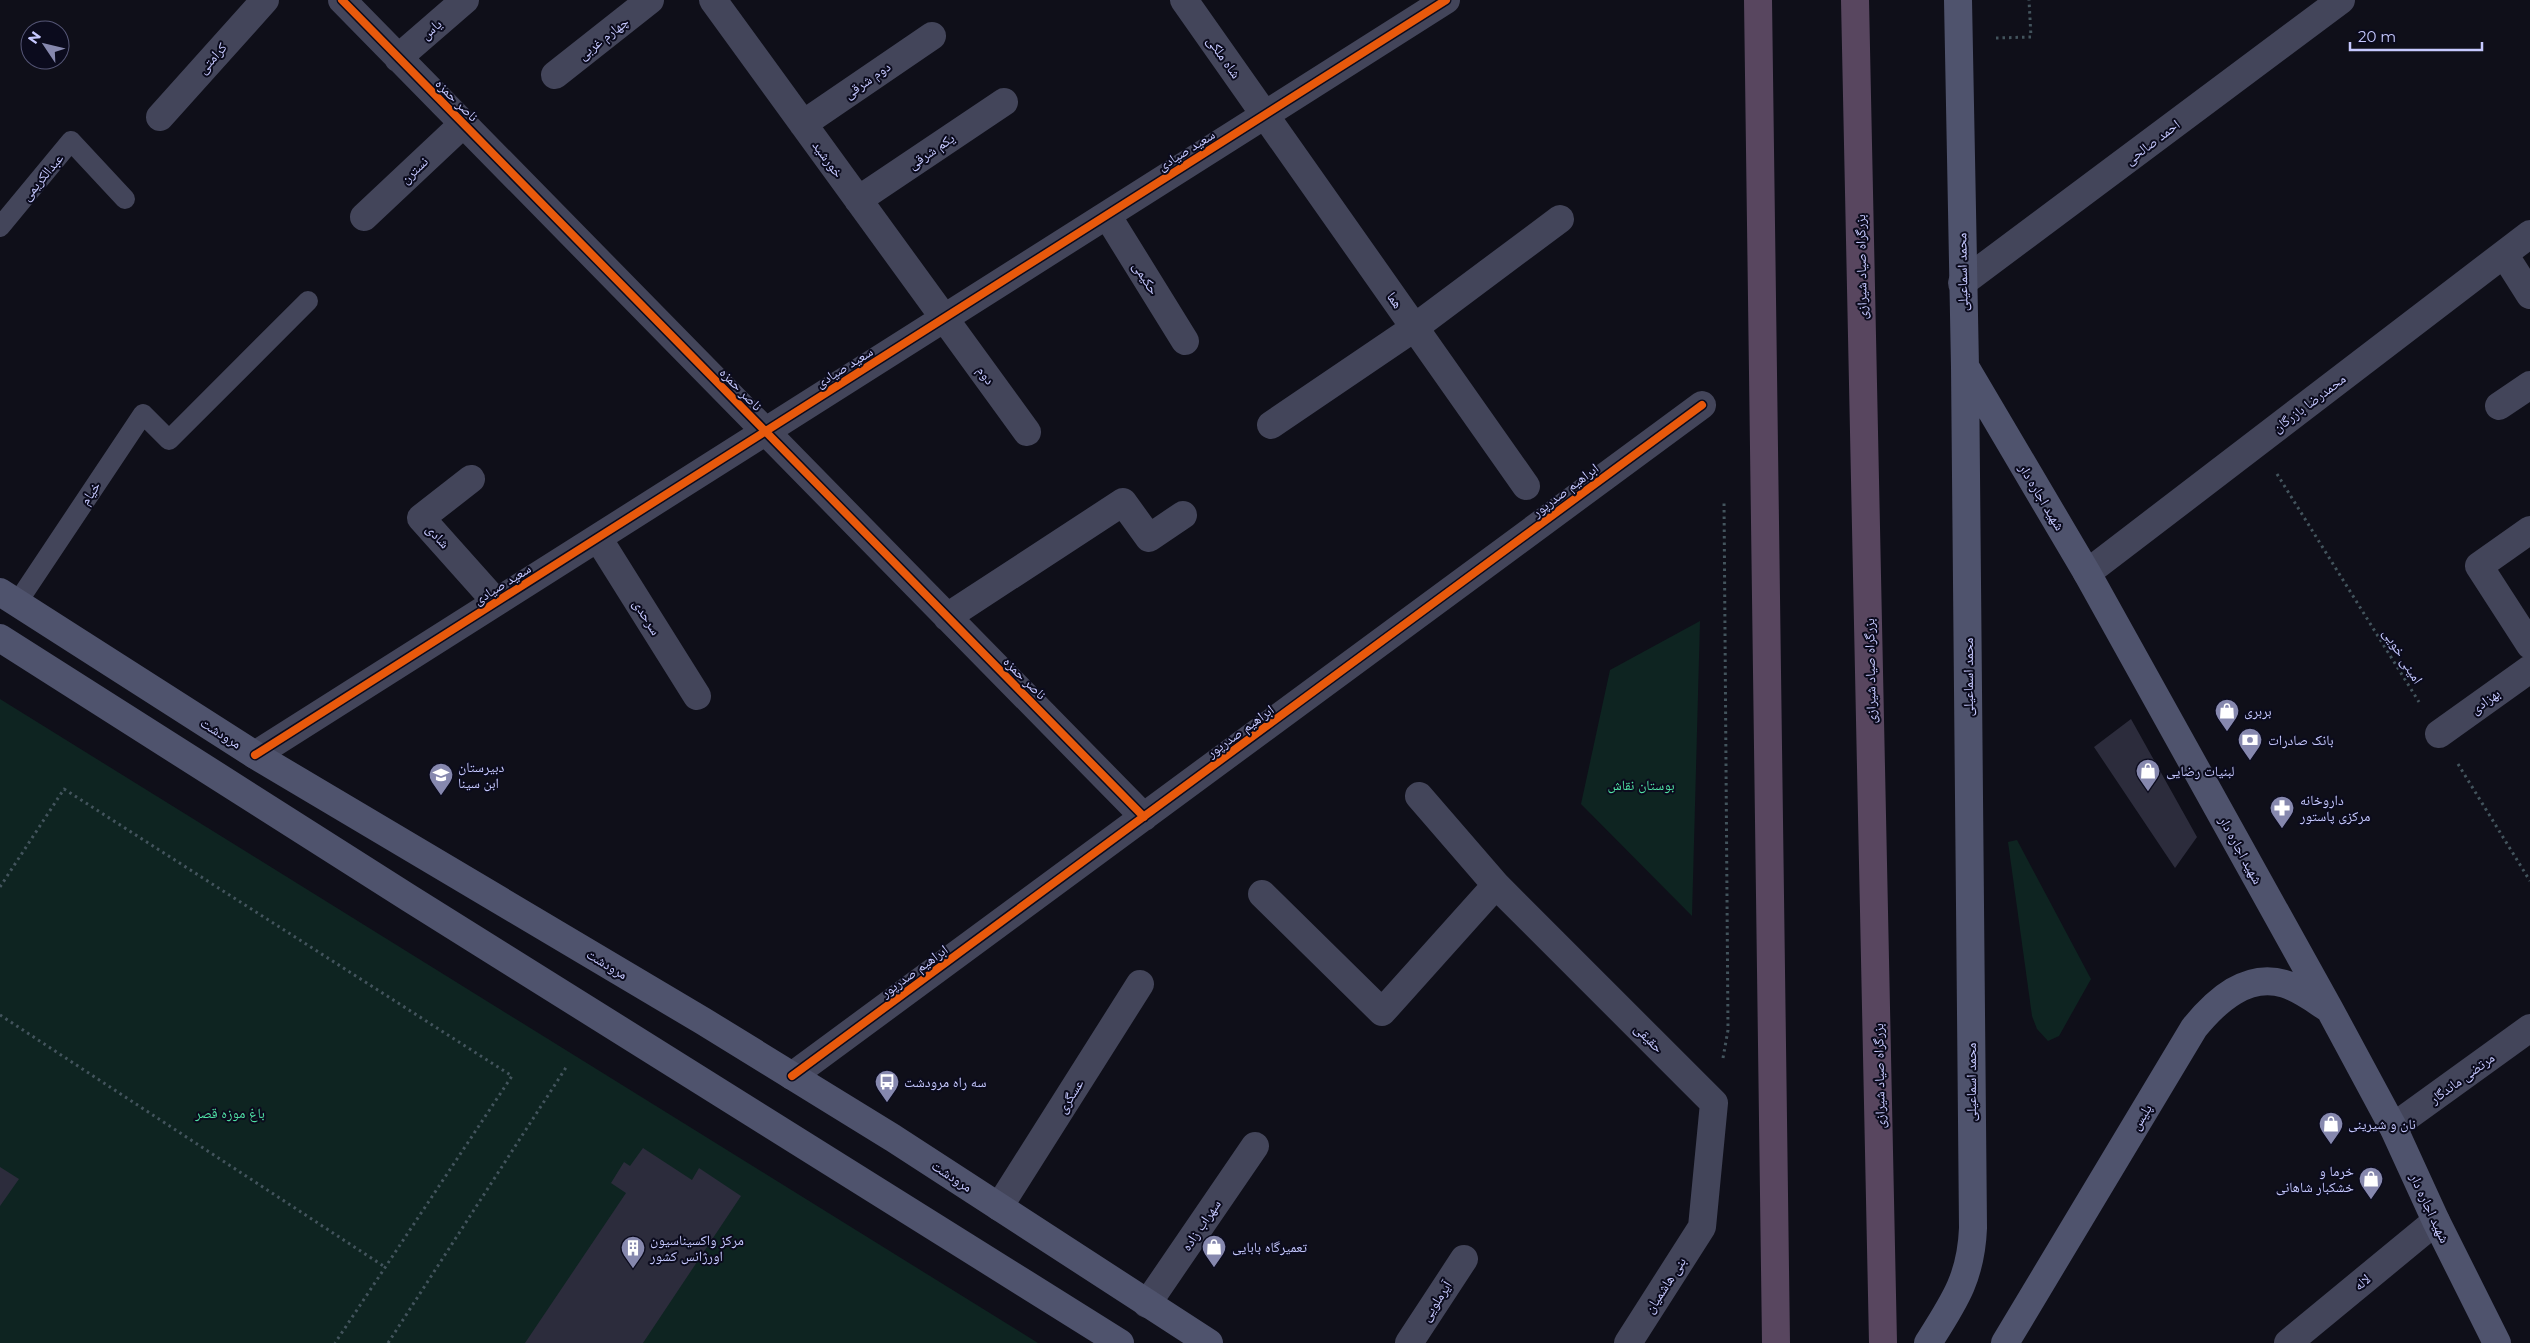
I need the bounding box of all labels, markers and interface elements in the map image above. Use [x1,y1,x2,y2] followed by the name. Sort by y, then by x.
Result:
[574,12,633,64] street label: چهارم غربی
[417,15,446,43] street label: یاس
[20,20,70,70] north arrow
[2350,20,2482,52] scale bar
[2358,27,2396,46] text: 20 m
[24,28,45,47] text: N
[1203,32,1245,82] street label: شاه ملکی
[193,39,231,77] street label: کرامتی
[840,57,895,103] street label: دوم شرقی
[432,75,482,125] street label: ناصر حمزه
[2121,115,2183,169] street label: احمد صالحی
[1154,125,1218,175] street label: سعید صیادی
[904,129,959,174] street label: یکم شرقی
[808,137,848,181] street label: خورشید
[17,150,67,204] street label: عبدالکریمی
[396,152,432,188] street label: نسترن
[1851,214,1871,320] street label: بزرگراه صیاد شیرازی
[1952,232,1972,312] street label: محمد اسماعیلی
[1129,258,1163,298] street label: حکیمی
[1383,288,1407,312] street label: هما
[812,342,876,392] street label: سعید صیادی
[972,362,999,389] street label: دوم
[716,363,766,415] street label: ناصر حمزه
[2269,369,2349,437] street label: محمدرضا بازرگان
[1527,459,1603,522] street label: ابراهیم صدرپور
[2014,459,2069,534] street label: شهید اجاره دار
[76,478,105,509] street label: خیام
[422,520,454,552] street label: شادی
[470,559,534,609] street label: سعید صیادی
[629,596,665,638] street label: سرحدی
[1860,618,1880,724] street label: بزرگراه صیاد شیرازی
[2379,625,2427,687] street label: امینی خویی
[1959,638,1977,716] street label: محمد اسماعیلی
[1000,653,1050,703] street label: ناصر حمزه
[2467,684,2504,718] street label: بهزادی
[2214,698,2240,732] shop icon: بربری
[1202,700,1278,763] street label: ابراهیم صدرپور
[2244,702,2272,720] place label: بربری
[197,713,245,753] street label: مرودشت
[2237,727,2263,761] bank icon: بانک صادرات
[2268,731,2334,749] place label: بانک صادرات
[458,758,505,792] place label: دبیرستان ابن سینا
[2135,758,2161,792] shop icon: لبنیات رضایی
[428,762,454,796] school or university icon: دبیرستان ابن سینا
[2166,762,2235,780] place label: لبنیات رضایی
[1607,776,1675,794] park label: بوستان نقاش
[2299,791,2370,825] place label: داروخانه مرکزی پاستور
[2269,795,2295,829] pharmacy icon: داروخانه مرکزی پاستور
[2214,812,2267,887] street label: شهید اجاره دار
[876,940,952,1003] street label: ابراهیم صدرپور
[583,945,631,983] street label: مرودشت
[1630,1019,1668,1057] street label: حقیقی
[1869,1023,1889,1129] street label: بزرگراه صیاد شیرازی
[1962,1043,1980,1121] street label: محمد اسماعیلی
[2425,1048,2498,1108] street label: مرتضی ماندگار
[874,1069,900,1103] bus stop icon: سه راه مرودشت
[904,1073,986,1091] place label: سه راه مرودشت
[1053,1076,1087,1116] street label: عسگری
[2126,1100,2156,1133] street label: پلیس
[194,1104,265,1123] park label: باغ موزه قصر
[2318,1111,2344,1145] shop icon: نان و شیرینی
[2348,1115,2416,1133] place label: نان و شیرینی
[928,1156,976,1196] street label: مرودشت
[2276,1162,2354,1196] place label: خرما و خشکبار شاهانی
[2358,1166,2384,1200] shop icon: خرما و خشکبار شاهانی
[2406,1169,2454,1246] street label: شهید اجاره دار
[1177,1196,1225,1254] street label: سهراب زاده
[649,1231,744,1265] place label: مرکز واکسیناسیون اورژانس کشور
[1201,1234,1227,1268] shop icon: تعمیرگاه بابایی
[620,1235,646,1269] building icon: مرکز واکسیناسیون اورژانس کشور
[1232,1238,1307,1256] place label: تعمیرگاه بابایی
[1640,1253,1690,1317] street label: بنی هاشمیان
[2350,1270,2374,1294] street label: لاله
[1416,1277,1456,1325] street label: آیرملویی

